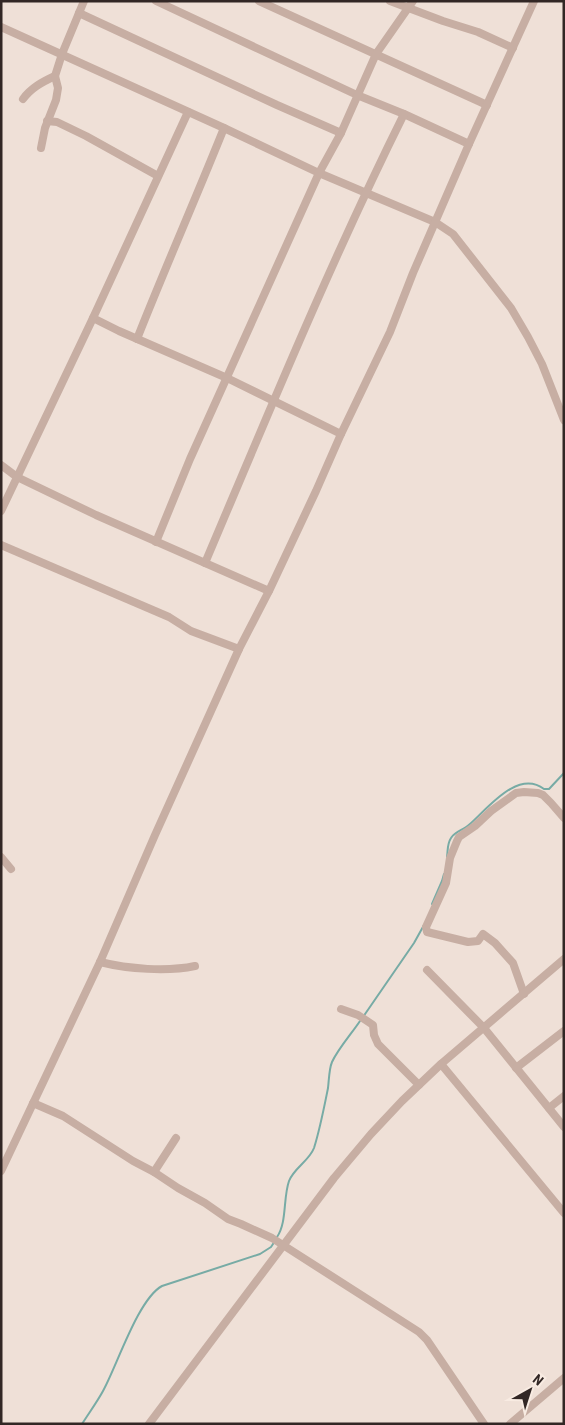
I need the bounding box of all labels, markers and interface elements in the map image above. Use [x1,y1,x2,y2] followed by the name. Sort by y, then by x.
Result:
[505,1365,555,1415] north arrow
[530,1371,547,1389] text: N

